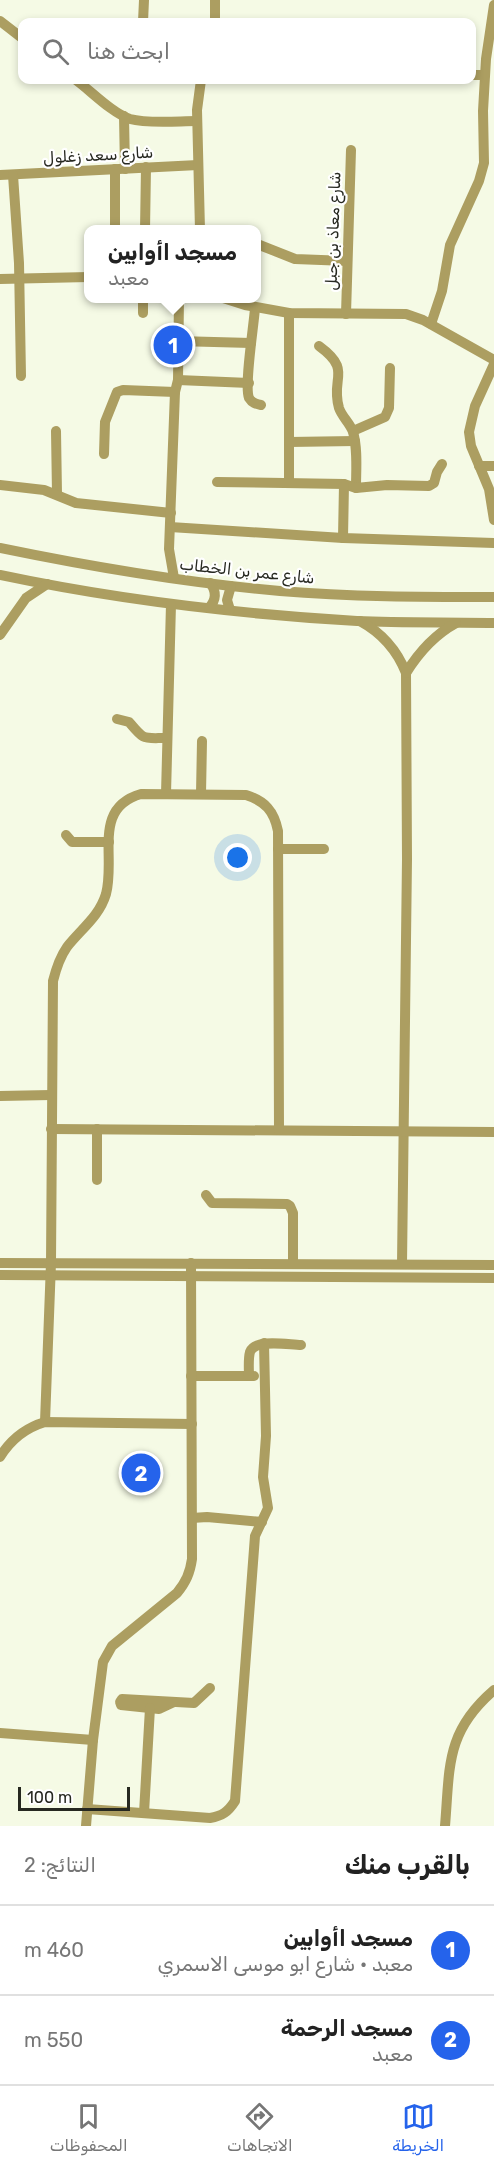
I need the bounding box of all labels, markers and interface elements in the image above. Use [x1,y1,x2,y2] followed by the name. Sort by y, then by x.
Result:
[18,18,476,84] search box
[39,35,72,68] icon: search
[87,38,170,65] text: ابحث هنا
[42,143,154,169] street label: شارع سعد زغلول
[321,171,347,291] street label: شارع معاذ بن جبل
[84,225,261,303] popup
[108,239,237,266] text: مسجد اأوابين
[108,266,149,290] text: معبد
[154,322,192,368] pin: 1
[178,554,316,590] street label: شارع عمر بن الخطاب
[223,843,252,872] your location
[122,1450,160,1496] pin: 2
[18,1784,130,1812] scale bar
[27,1788,72,1807] text: 100 m
[345,1850,470,1881] text: بالقرب منك
[24,1853,96,1877] text: النتائج: 2
[284,1925,413,1952] text: مسجد اأوابين
[24,1938,84,1962] text: 460 m
[446,1938,455,1962] text: 1
[158,1952,413,1976] text: معبد · شارع ابو موسى الاسمري
[281,2015,413,2042] text: مسجد الرحمة
[24,2028,83,2052] text: 550 m
[444,2028,457,2052] text: 2
[372,2042,413,2066] text: معبد
[50,2100,128,2155] tab: المحفوظات
[227,2100,293,2155] tab: الاتجاهات
[392,2100,444,2155] tab: الخريطة

